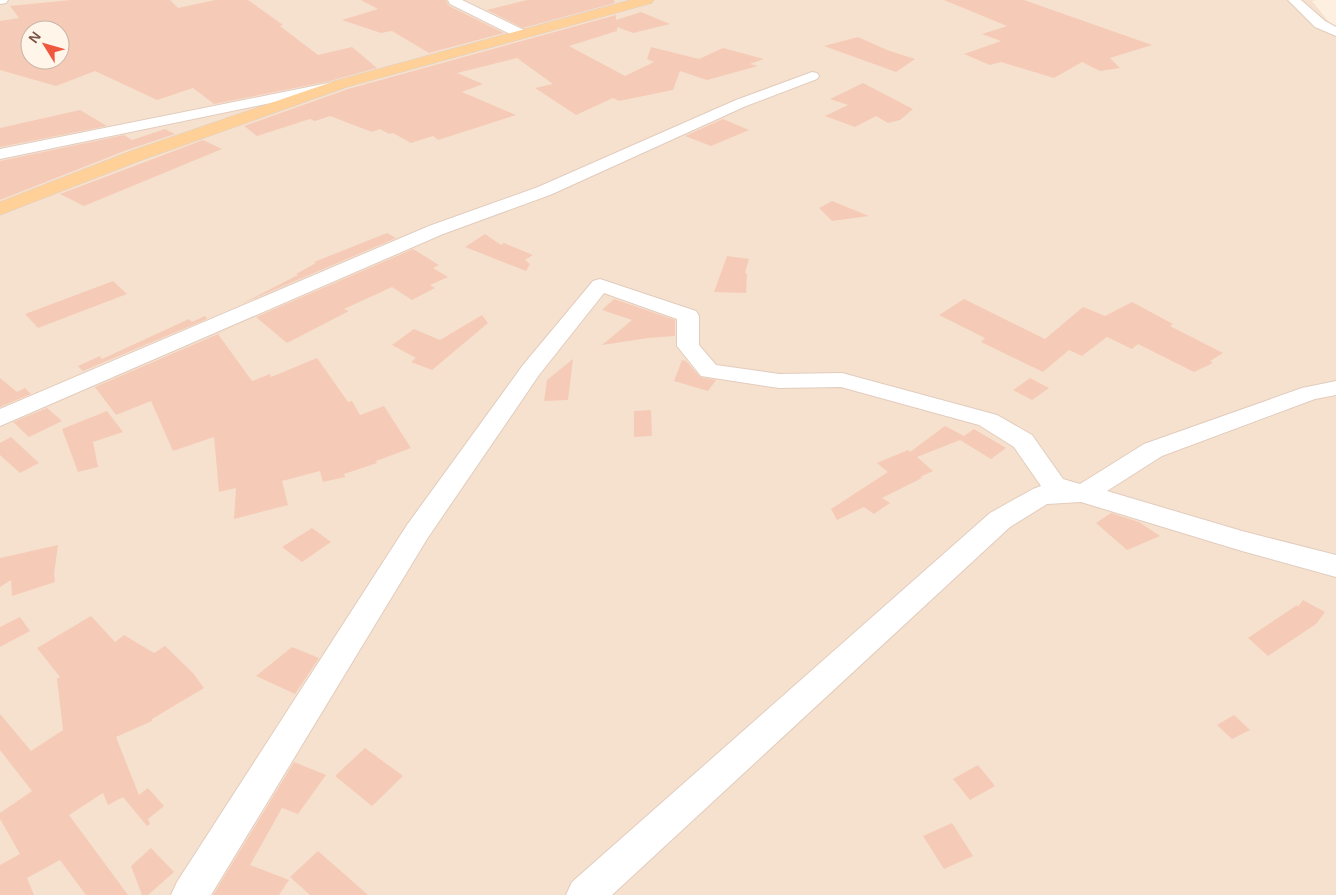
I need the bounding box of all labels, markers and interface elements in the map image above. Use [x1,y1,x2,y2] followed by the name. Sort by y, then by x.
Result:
[20,20,70,70] north arrow
[25,28,44,46] text: N

